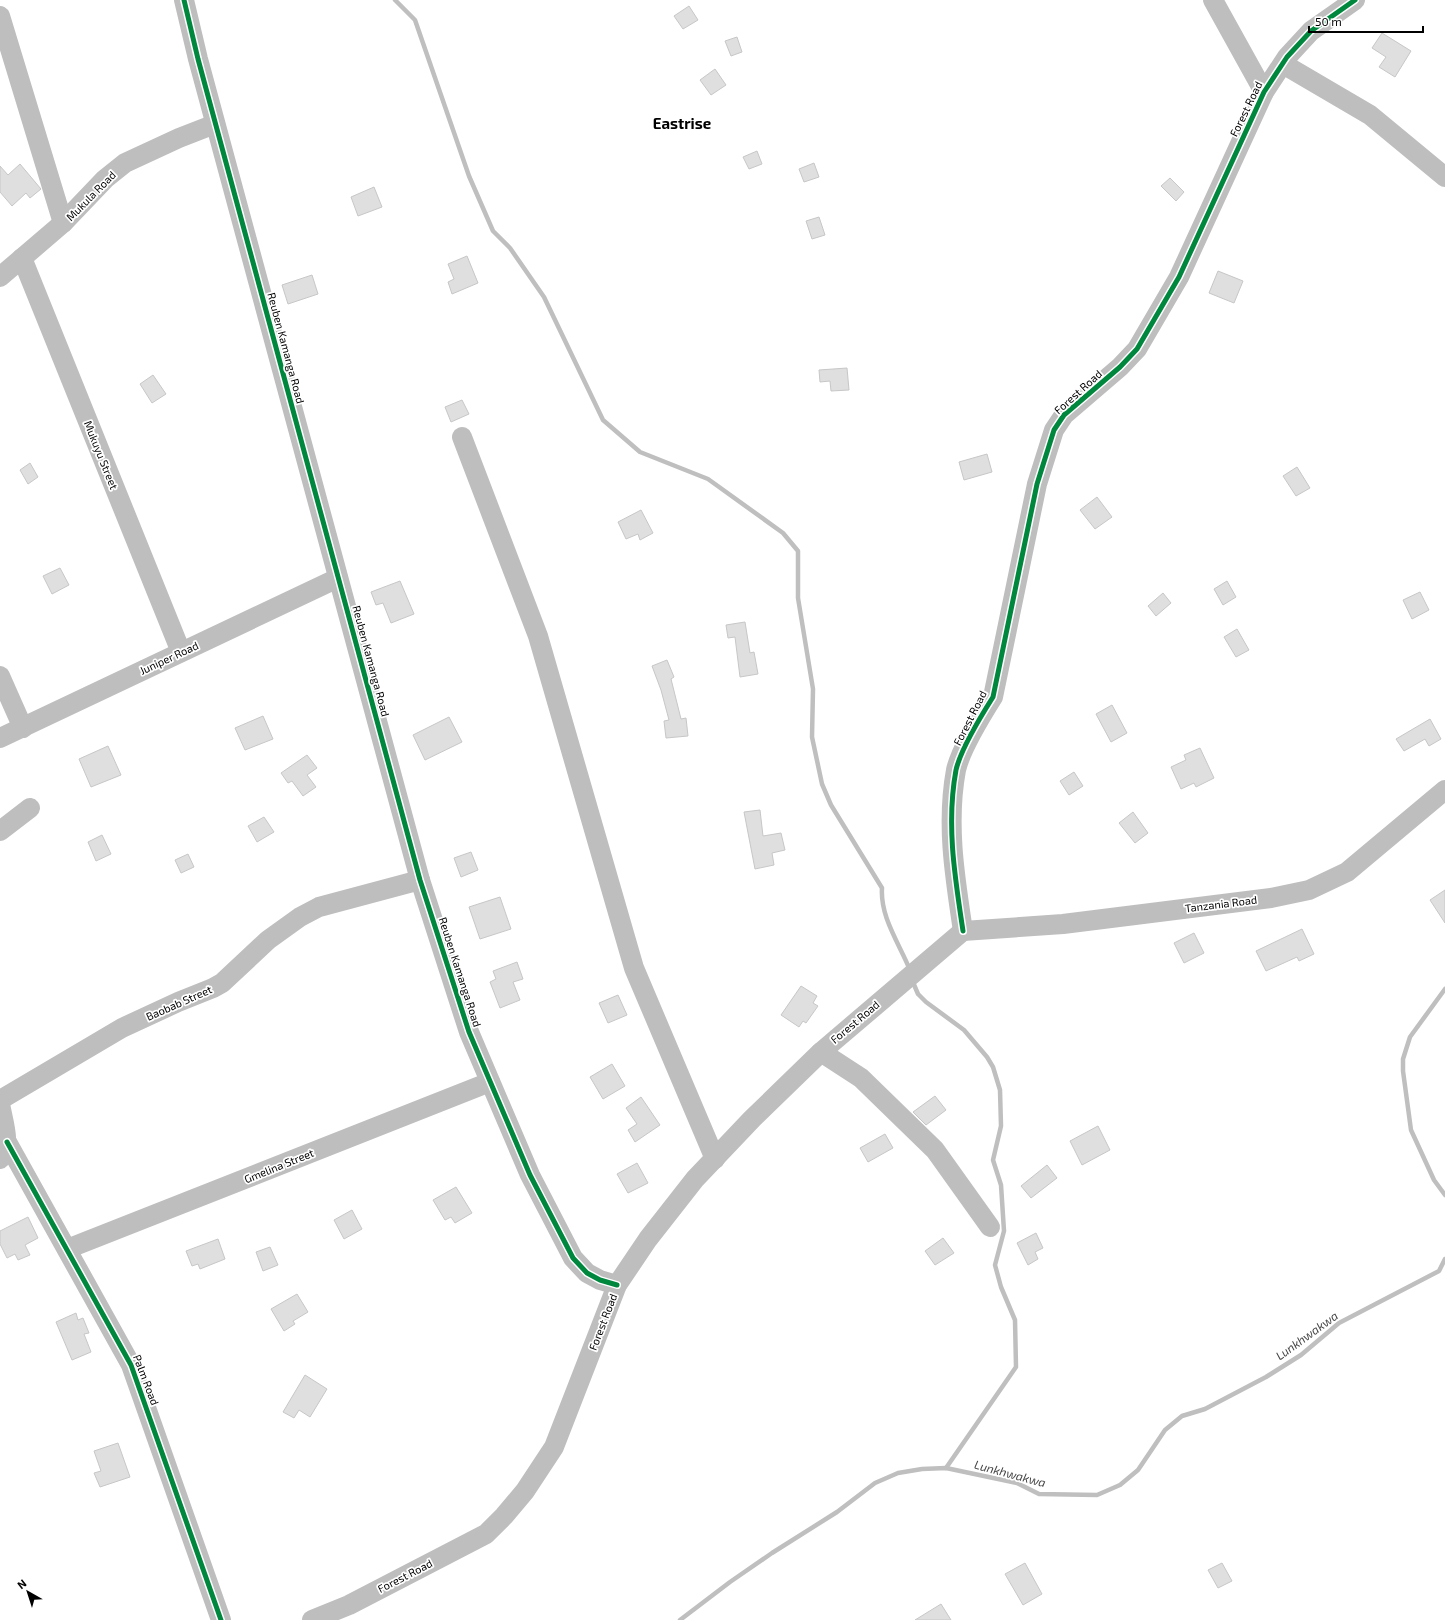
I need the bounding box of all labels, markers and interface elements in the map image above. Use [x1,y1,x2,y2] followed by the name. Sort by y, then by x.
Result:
[1309,8,1423,34] scale bar
[1315,14,1342,28] text: 50 m
[1227,79,1264,138] street label: Forest Road
[653,114,711,132] district label: Eastrise
[63,168,118,223] street label: Mukula Road
[265,291,308,405] street label: Reuben Kamanga Road
[1051,367,1104,416] street label: Forest Road
[82,419,121,491] street label: Mukuyu Street
[350,604,393,718] street label: Reuben Kamanga Road
[137,638,200,677] street label: Juniper Road
[950,688,989,747] street label: Forest Road
[1184,893,1258,914] street label: Tanzania Road
[437,915,484,1028] street label: Reuben Kamanga Road
[144,982,214,1023] street label: Baobab Street
[828,997,882,1046] street label: Forest Road
[242,1146,316,1185] street label: Gmelina Street
[586,1292,619,1352] street label: Forest Road
[1273,1308,1340,1362] water label: Lunkhwakwa
[131,1353,162,1407] street label: Palm Road
[973,1457,1048,1489] water label: Lunkhwakwa
[375,1556,434,1595] street label: Forest Road
[8,1572,48,1612] north arrow
[14,1576,29,1591] text: N

